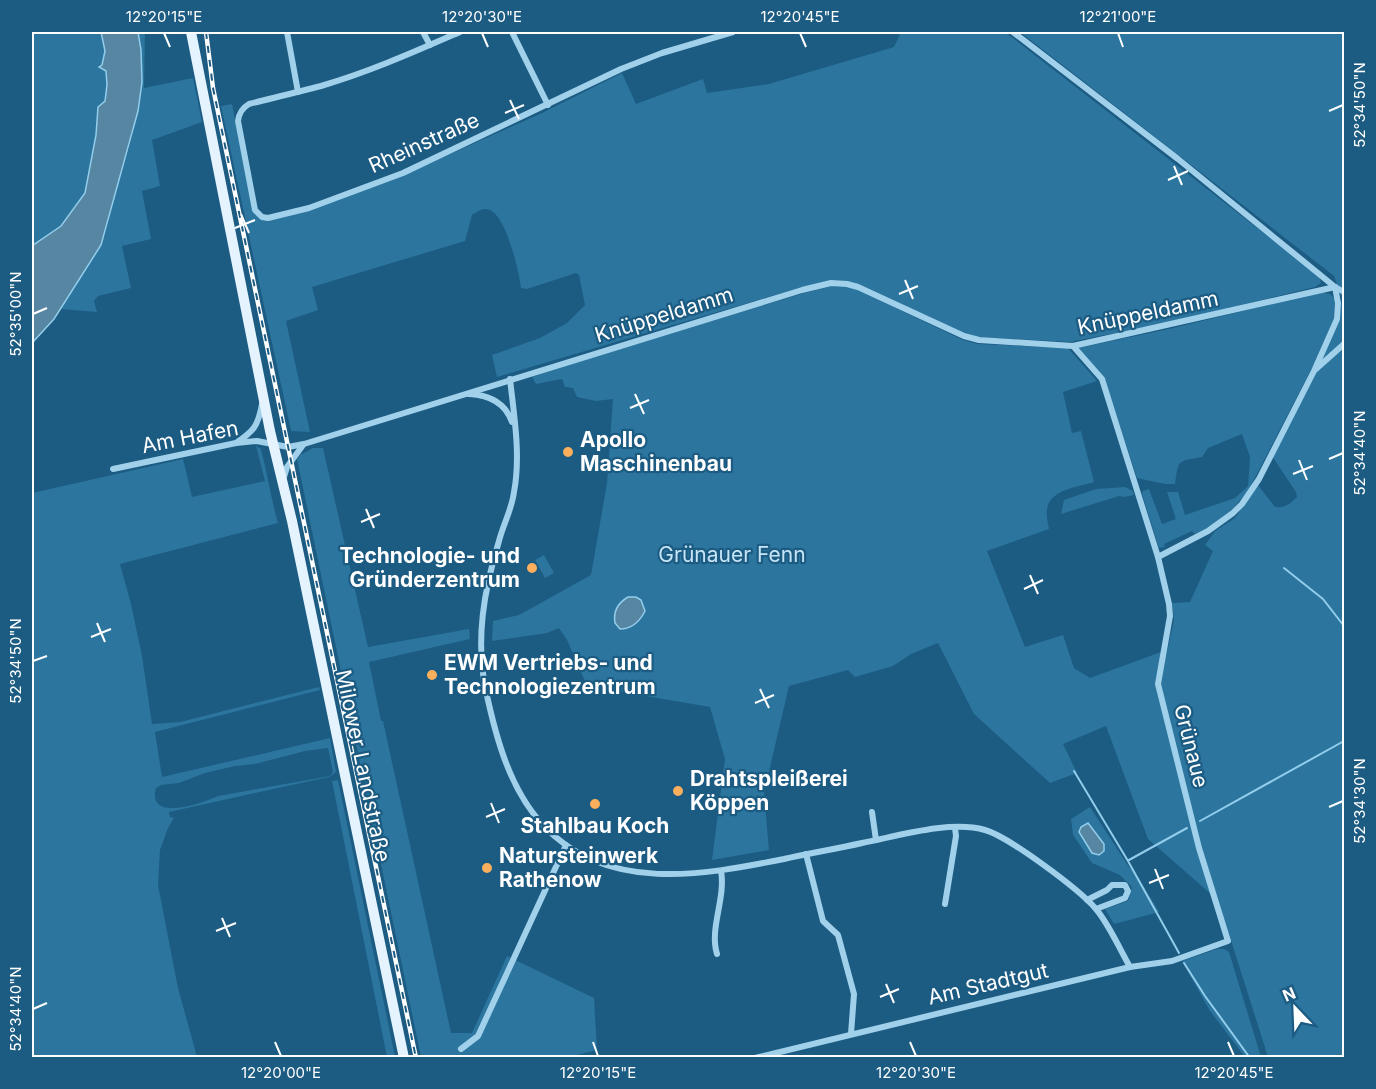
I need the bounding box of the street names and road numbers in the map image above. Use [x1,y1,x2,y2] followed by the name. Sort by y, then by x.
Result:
[365,107,483,178] street label: Rheinstraße
[592,282,736,347] street label: Knüppeldamm
[1075,285,1221,340] street label: Knüppeldamm
[139,415,240,458] street label: Am Hafen
[331,667,396,864] street label: Milower Landstraße
[1169,702,1214,790] street label: Grünaue
[925,957,1051,1010] street label: Am Stadtgut

